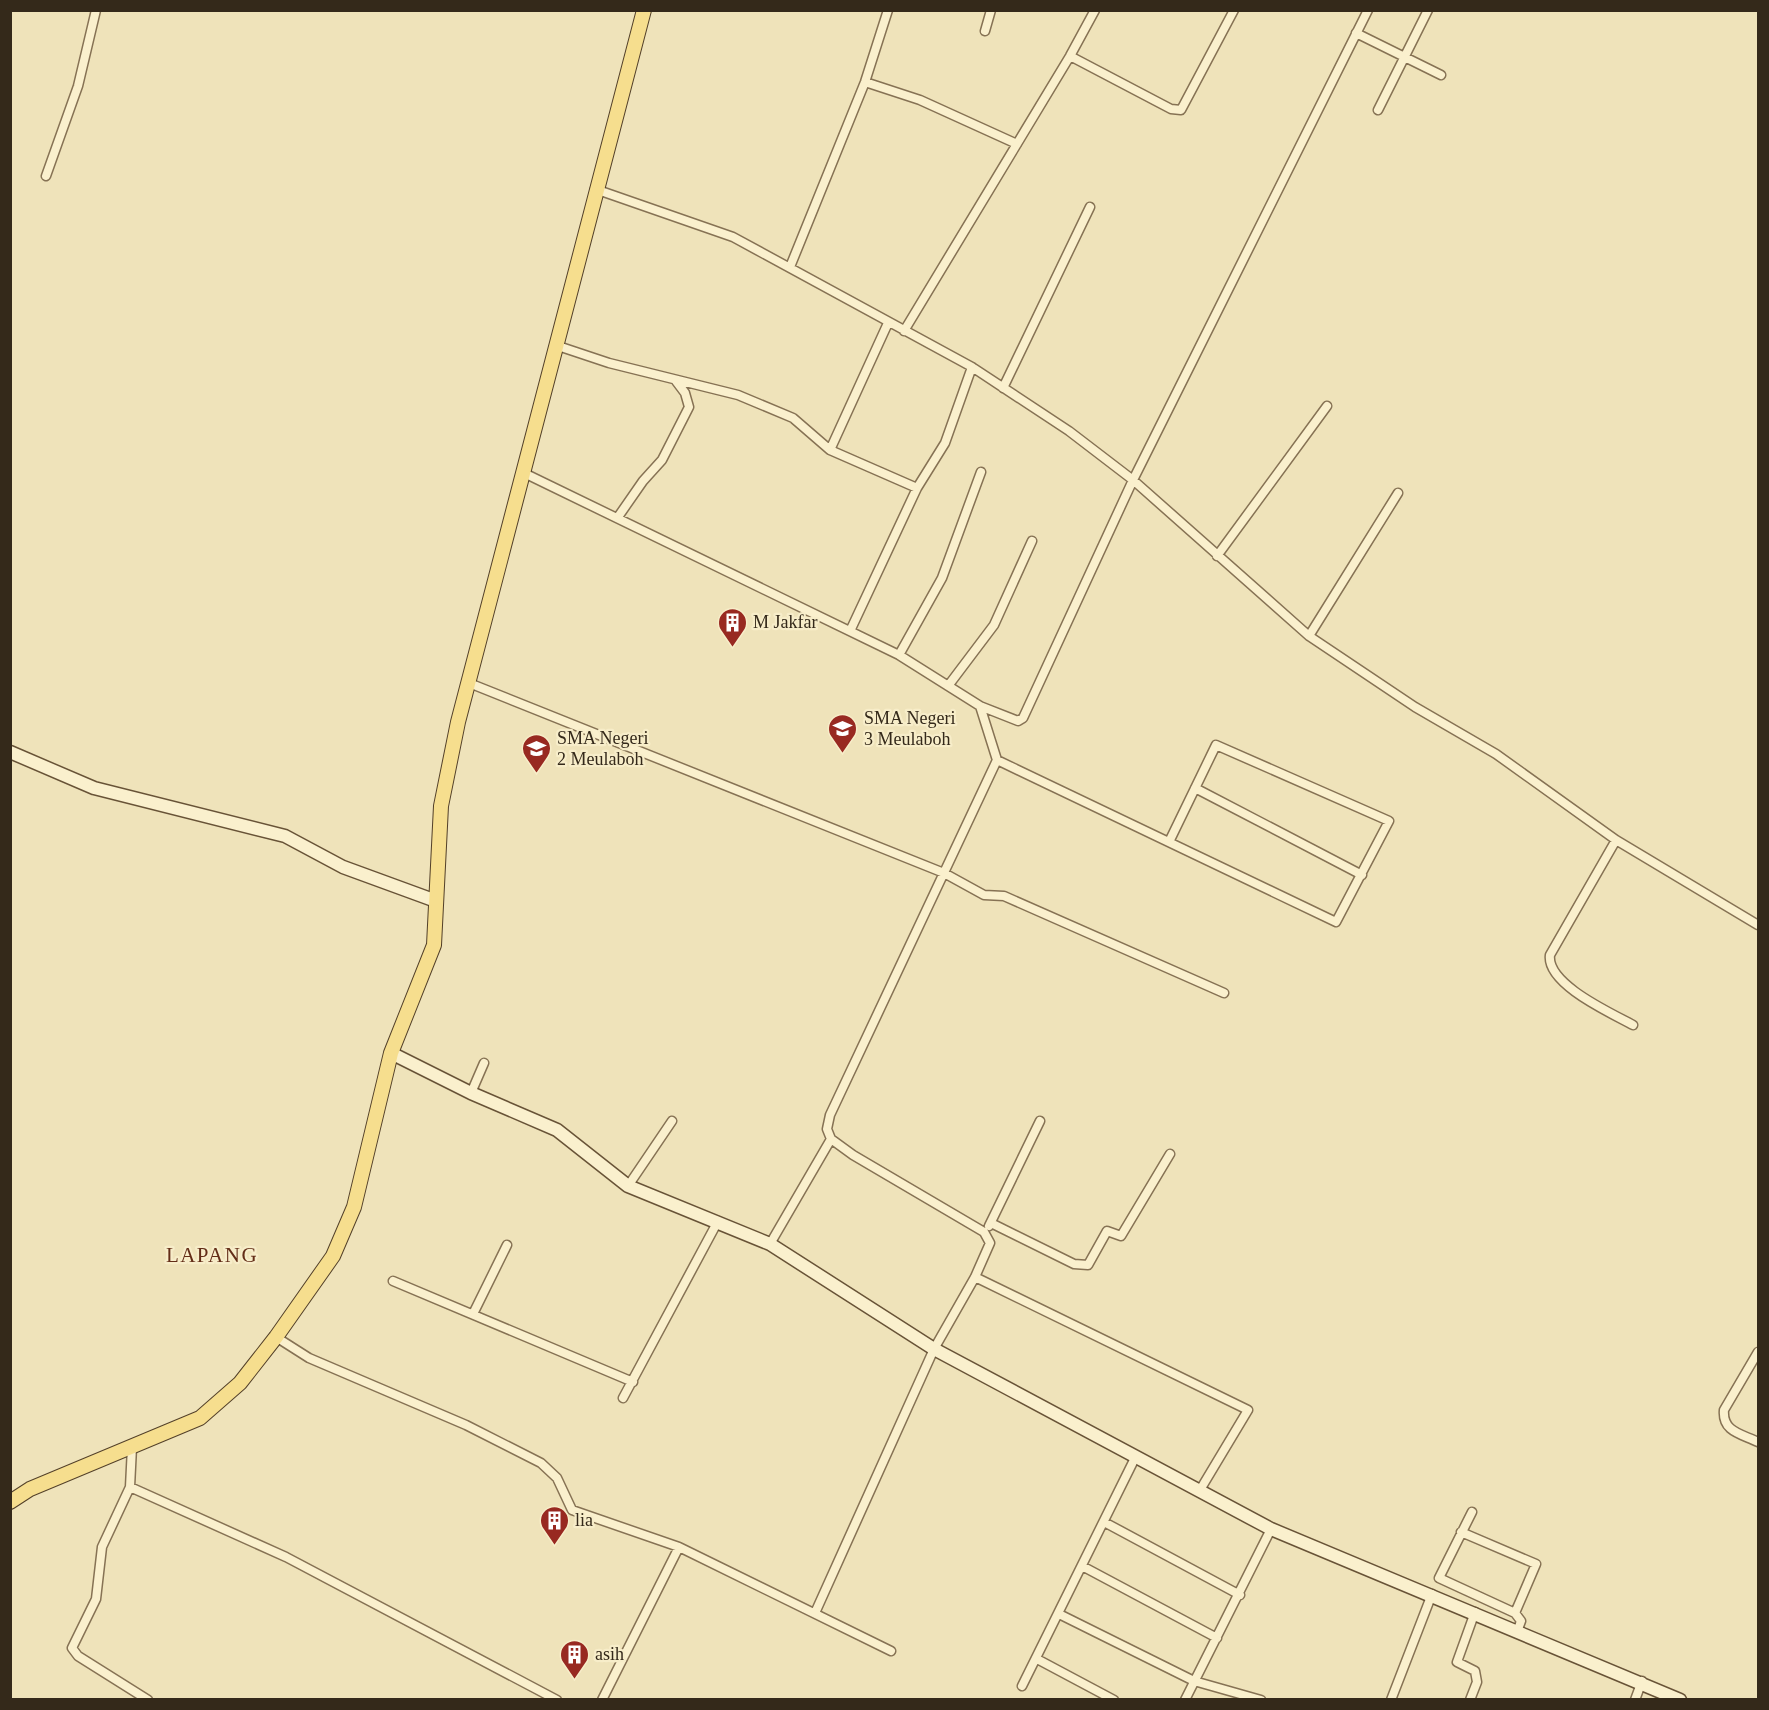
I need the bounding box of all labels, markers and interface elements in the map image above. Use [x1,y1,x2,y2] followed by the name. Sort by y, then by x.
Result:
[716,606,748,648] building icon: M Jakfar
[753,612,817,632] place label: M Jakfar
[864,708,956,749] place label: SMA Negeri 3 Meulaboh
[827,712,859,754] school or university icon: SMA Negeri 3 Meulaboh
[557,728,649,769] place label: SMA Negeri 2 Meulaboh
[520,732,552,774] school or university icon: SMA Negeri 2 Meulaboh
[166,1243,258,1267] district label: LAPANG
[538,1504,570,1546] building icon: lia
[575,1510,593,1530] place label: lia
[558,1638,590,1680] building icon: asih
[595,1644,624,1664] place label: asih

